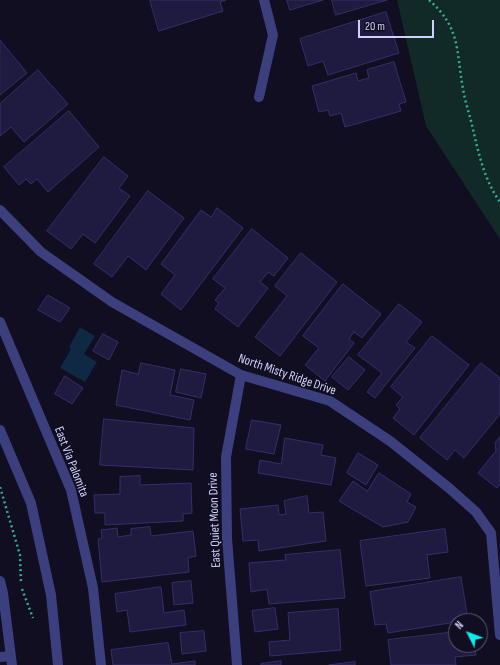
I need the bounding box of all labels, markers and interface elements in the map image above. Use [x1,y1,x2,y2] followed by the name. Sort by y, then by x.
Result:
[360,12,436,38] scale bar
[365,19,385,34] text: 20 m
[236,351,338,399] street label: North Misty Ridge Drive
[50,425,92,499] street label: East Via Palomita
[206,472,224,568] street label: East Quiet Moon Drive
[448,613,488,653] north arrow
[453,619,466,632] text: N

